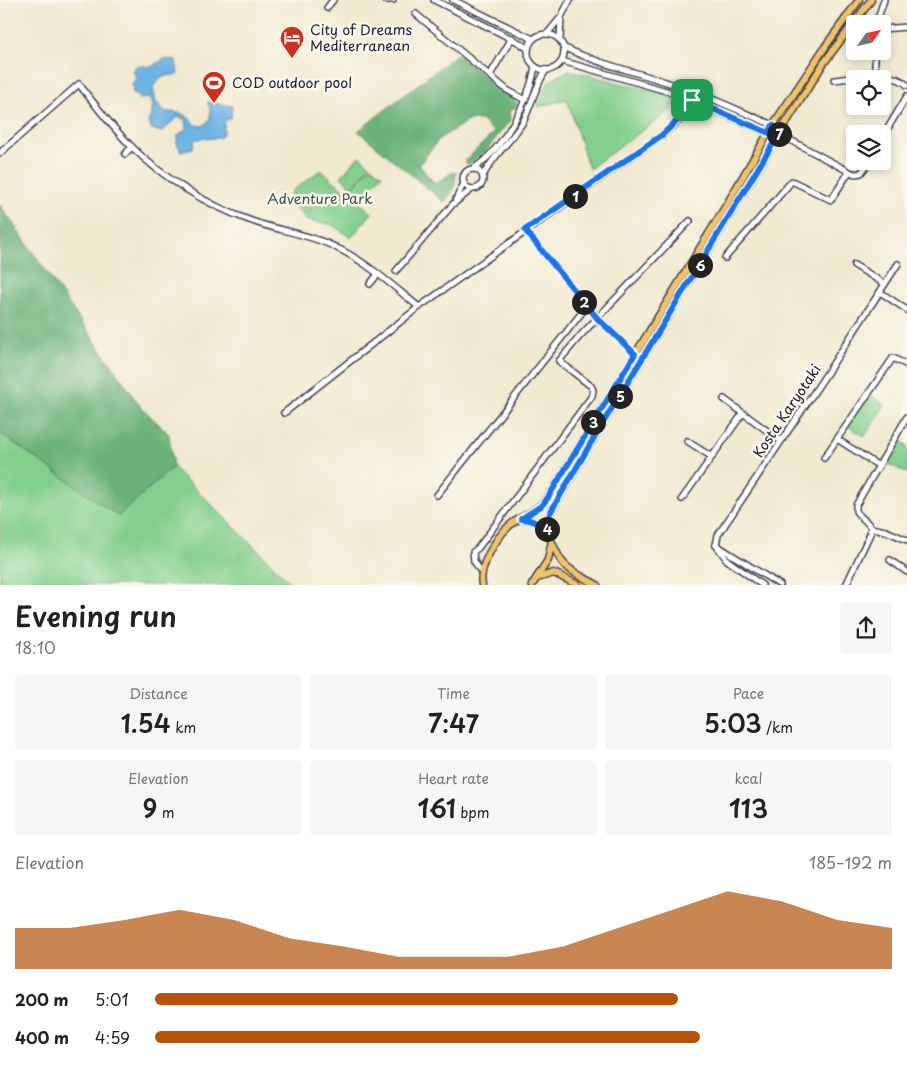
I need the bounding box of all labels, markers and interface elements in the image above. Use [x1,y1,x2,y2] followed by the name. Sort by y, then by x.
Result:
[846,15,891,60] north arrow
[846,15,891,170] map controls
[310,19,413,56] place label: City of Dreams Mediterranean
[279,25,305,59] hotel icon: City of Dreams Mediterranean
[201,70,227,104] sports icon: COD outdoor pool
[846,70,891,115] button: locate
[232,72,352,93] place label: COD outdoor pool
[671,79,713,121] pin
[678,86,706,114] icon: arrive
[766,122,792,146] pin: 7
[775,124,784,145] text: 7
[846,125,891,170] button: layers
[562,184,588,208] pin: 1
[572,186,579,207] text: 1
[267,188,373,209] park label: Adventure Park
[688,252,712,278] pin: 6
[696,255,705,276] text: 6
[572,290,596,314] pin: 2
[580,292,589,313] text: 2
[748,360,826,462] street label: Kosta Karyotaki
[608,384,632,408] pin: 5
[616,386,625,407] text: 5
[580,410,606,434] pin: 3
[589,412,598,433] text: 3
[534,516,560,542] pin: 4
[543,519,552,540] text: 4
[15,594,177,637] text: Evening run
[840,602,892,654] button: share
[15,635,56,659] text: 18:10
[129,683,188,704] text: Distance
[437,683,470,704] text: Time
[733,683,764,704] text: Pace
[121,704,171,742] text: 1.54
[428,704,479,742] text: 7:47
[704,704,762,742] text: 5:03
[171,717,196,738] text: km
[762,717,793,738] text: /km
[128,768,189,789] text: Elevation
[418,768,489,789] text: Heart rate
[735,768,762,789] text: kcal
[142,789,157,827] text: 9
[417,789,456,827] text: 161
[729,789,768,827] text: 113
[157,802,175,823] text: m
[456,802,490,823] text: bpm
[15,850,84,874] text: Elevation
[809,850,892,874] text: 185–192 m
[15,987,69,1011] text: 200 m
[95,987,129,1011] text: 5:01
[15,1025,69,1049] text: 400 m
[95,1025,130,1049] text: 4:59

